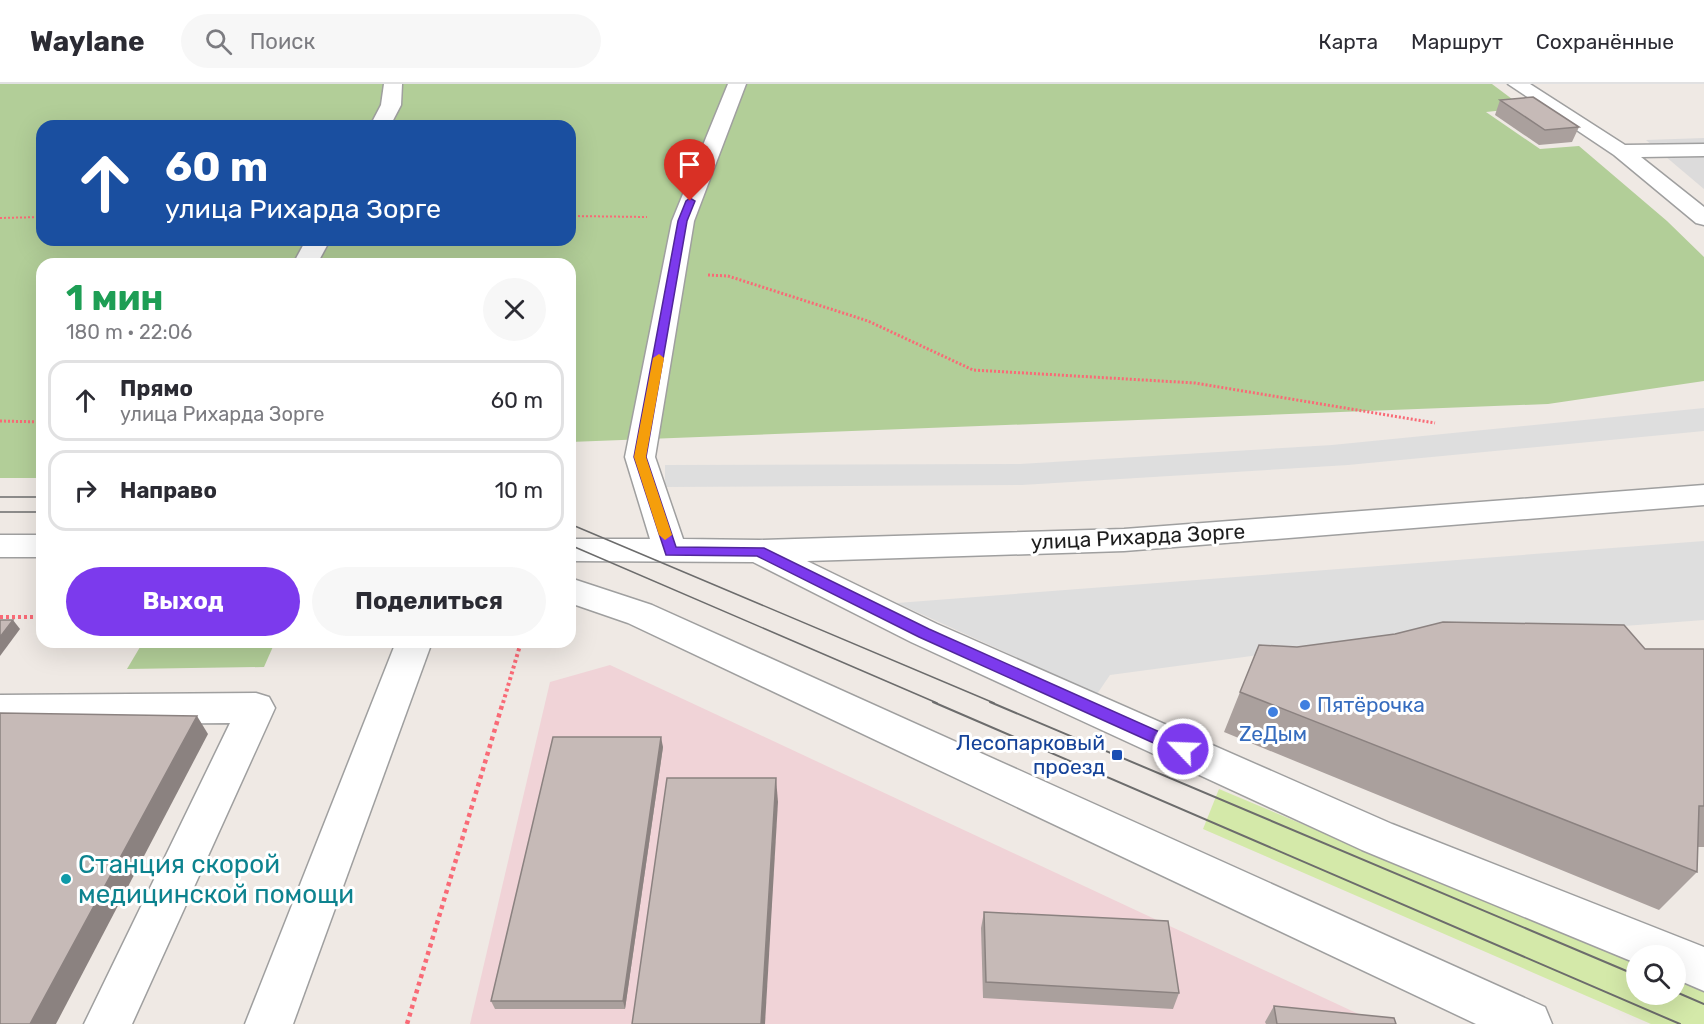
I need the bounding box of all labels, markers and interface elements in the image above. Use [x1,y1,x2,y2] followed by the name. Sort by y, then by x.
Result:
[181,14,601,68] search box
[30,25,145,58] text: Waylane
[202,25,235,58] icon: search
[250,28,315,55] text: Поиск
[1318,29,1378,54] text: Карта
[1411,29,1503,54] text: Маршрут
[1536,29,1674,54] text: Сохранённые
[664,139,715,201] pin
[165,142,268,192] text: 60 m
[66,144,144,222] icon: ahead
[673,148,706,181] icon: arrive
[165,193,441,225] text: улица Рихарда Зорге
[66,276,164,319] text: 1 мин
[483,278,546,341] button: close
[66,320,192,344] text: 180 m · 22:06
[120,375,193,402] text: Прямо
[69,384,102,417] icon: ahead
[491,387,543,414] text: 60 m
[120,402,325,426] text: улица Рихарда Зорге
[69,474,102,507] icon: right
[120,477,217,504] text: Направо
[495,477,543,504] text: 10 m
[1030,518,1246,555] street label: улица Рихарда Зорге
[66,567,300,636] button: Выход
[312,567,546,636] button: Поделиться
[1317,692,1425,717] place label: Пятёрочка
[1298,698,1312,712] marker: Пятёрочка
[1266,705,1280,719] marker: ZeДым
[1151,717,1215,781] position arrow
[1239,721,1307,746] place label: ZeДым
[956,730,1105,779] place label: Лесопарковый проезд
[1110,748,1124,762] marker: Лесопарковый проезд
[78,849,354,910] place label: Станция скорой медицинской помощи
[59,872,73,886] marker: Станция скорой медицинской помощи
[1626,945,1686,1005] map controls
[1626,945,1686,1005] button: search

